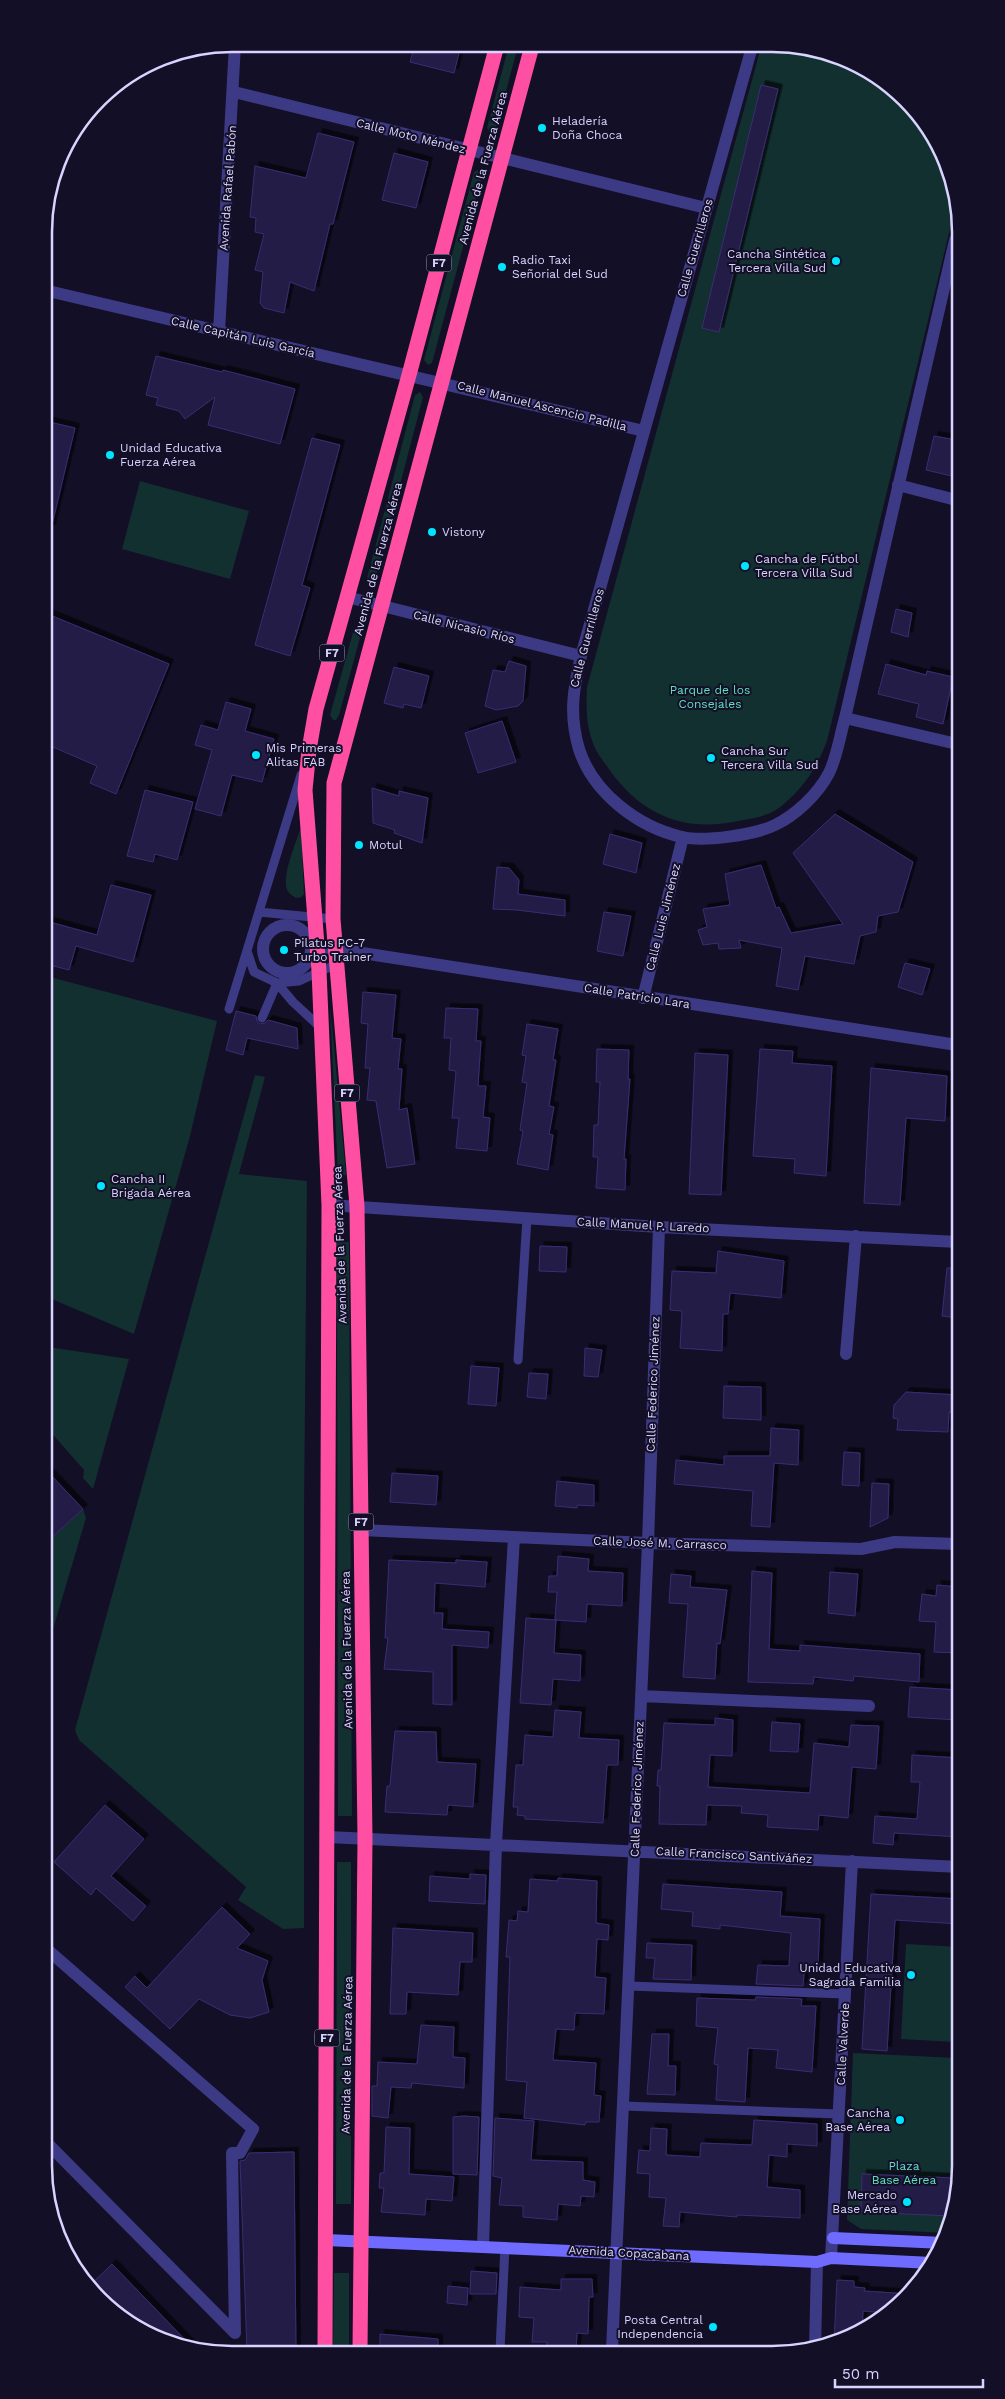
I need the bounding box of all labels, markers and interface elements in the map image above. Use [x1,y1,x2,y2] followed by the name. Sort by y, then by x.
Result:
[456,90,510,246] street label: Avenida de la Fuerza Aérea
[552,114,622,142] place label: Heladería Doña Choca
[355,116,467,156] street label: Calle Moto Méndez
[536,122,548,134] marker: Heladería Doña Choca
[217,125,239,251] street label: Avenida Rafael Pabón
[674,197,716,299] street label: Calle Guerrilleros
[727,247,826,275] place label: Cancha Sintética Tercera Villa Sud
[512,253,608,281] place label: Radio Taxi Señorial del Sud
[426,254,452,272] road number: F7
[830,255,842,267] marker: Cancha Sintética Tercera Villa Sud
[496,261,508,273] marker: Radio Taxi Señorial del Sud
[170,314,317,360] street label: Calle Capitán Luis García
[456,378,628,434] street label: Calle Manuel Ascencio Padilla
[120,441,222,469] place label: Unidad Educativa Fuerza Aérea
[104,449,116,461] marker: Unidad Educativa Fuerza Aérea
[351,481,405,637] street label: Avenida de la Fuerza Aérea
[442,525,486,539] place label: Vistony
[426,526,438,538] marker: Vistony
[755,552,859,580] place label: Cancha de Fútbol Tercera Villa Sud
[739,560,751,572] marker: Cancha de Fútbol Tercera Villa Sud
[567,587,607,689] street label: Calle Guerrilleros
[412,608,516,646] street label: Calle Nicasio Ríos
[320,644,344,661] road number: F7
[670,683,750,711] park label: Parque de los Consejales
[266,741,341,769] place label: Mis Primeras Alitas FAB
[721,744,819,772] place label: Cancha Sur Tercera Villa Sud
[250,749,262,761] marker: Mis Primeras Alitas FAB
[705,752,717,764] marker: Cancha Sur Tercera Villa Sud
[369,838,403,852] place label: Motul
[353,839,365,851] marker: Motul
[643,862,683,972] street label: Calle Luis Jiménez
[294,936,372,964] place label: Pilatus PC-7 Turbo Trainer
[278,944,290,956] marker: Pilatus PC-7 Turbo Trainer
[583,981,691,1011] street label: Calle Patricio Lara
[334,1084,360,1102] road number: F7
[330,1166,350,1324] street label: Avenida de la Fuerza Aérea
[111,1172,191,1200] place label: Cancha II Brigada Aérea
[95,1180,107,1192] marker: Cancha II Brigada Aérea
[576,1215,710,1235] street label: Calle Manuel P. Laredo
[644,1316,662,1452] street label: Calle Federico Jiménez
[348,1514,374,1530] road number: F7
[593,1534,727,1552] street label: Calle José M. Carrasco
[339,1571,355,1729] street label: Avenida de la Fuerza Aérea
[628,1721,646,1857] street label: Calle Federico Jiménez
[655,1844,813,1866] street label: Calle Francisco Santiváñez
[799,1961,901,1989] place label: Unidad Educativa Sagrada Familia
[905,1969,917,1981] marker: Unidad Educativa Sagrada Familia
[339,1976,355,2134] street label: Avenida de la Fuerza Aérea
[834,2002,852,2086] street label: Calle Valverde
[314,2030,340,2046] road number: F7
[825,2106,890,2134] place label: Cancha Base Aérea
[894,2114,906,2126] marker: Cancha Base Aérea
[872,2159,937,2187] park label: Plaza Base Aérea
[832,2188,897,2216] place label: Mercado Base Aérea
[901,2196,913,2208] marker: Mercado Base Aérea
[568,2243,690,2263] street label: Avenida Copacabana
[617,2313,703,2341] place label: Posta Central Independencia
[707,2321,719,2333] marker: Posta Central Independencia
[835,2356,982,2388] scale bar
[842,2365,879,2383] text: 50 m

